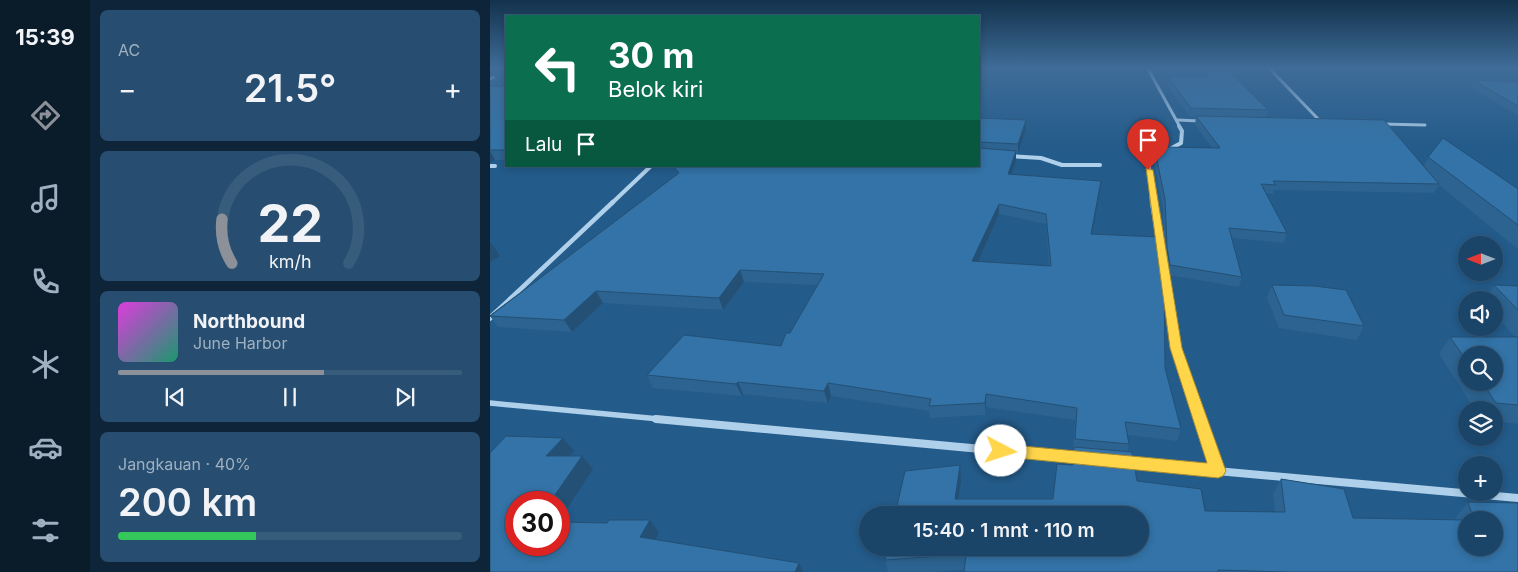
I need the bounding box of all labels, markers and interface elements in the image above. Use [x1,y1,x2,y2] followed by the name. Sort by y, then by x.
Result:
[15,24,75,50] text: 15:39
[608,34,694,76] text: 30 m
[525,35,590,100] icon: left
[118,40,140,60] text: AC
[244,65,336,111] text: 21.5°
[118,72,137,106] text: −
[443,72,462,106] text: +
[608,76,703,102] text: Belok kiri
[28,98,63,133] icon: directions
[1127,119,1169,170] pin
[1134,126,1162,154] icon: arrive
[572,130,600,158] icon: arrive
[525,133,562,156] text: Lalu
[28,181,63,216] icon: music
[257,192,323,255] text: 22
[1458,236,1502,281] north arrow
[1458,236,1503,556] map controls
[269,251,311,272] text: km/h
[28,264,63,299] icon: phone
[1458,291,1503,336] button: sound
[193,310,305,333] text: Northbound
[193,333,287,353] text: June Harbor
[1458,346,1503,391] button: search
[28,347,63,382] icon: climate
[161,383,189,411] icon: previous
[276,383,304,411] icon: pause
[391,383,419,411] icon: next
[1458,401,1503,446] button: layers
[974,424,1026,476] position arrow
[28,430,63,465] icon: car
[118,454,251,474] text: Jangkauan · 40%
[1458,456,1503,501] button: +
[118,479,257,525] text: 200 km
[505,491,570,556] speed limit sign: 30
[1458,511,1503,556] button: −
[28,513,63,548] icon: filters
[913,519,1095,542] text: 15:40 · 1 mnt · 110 m

